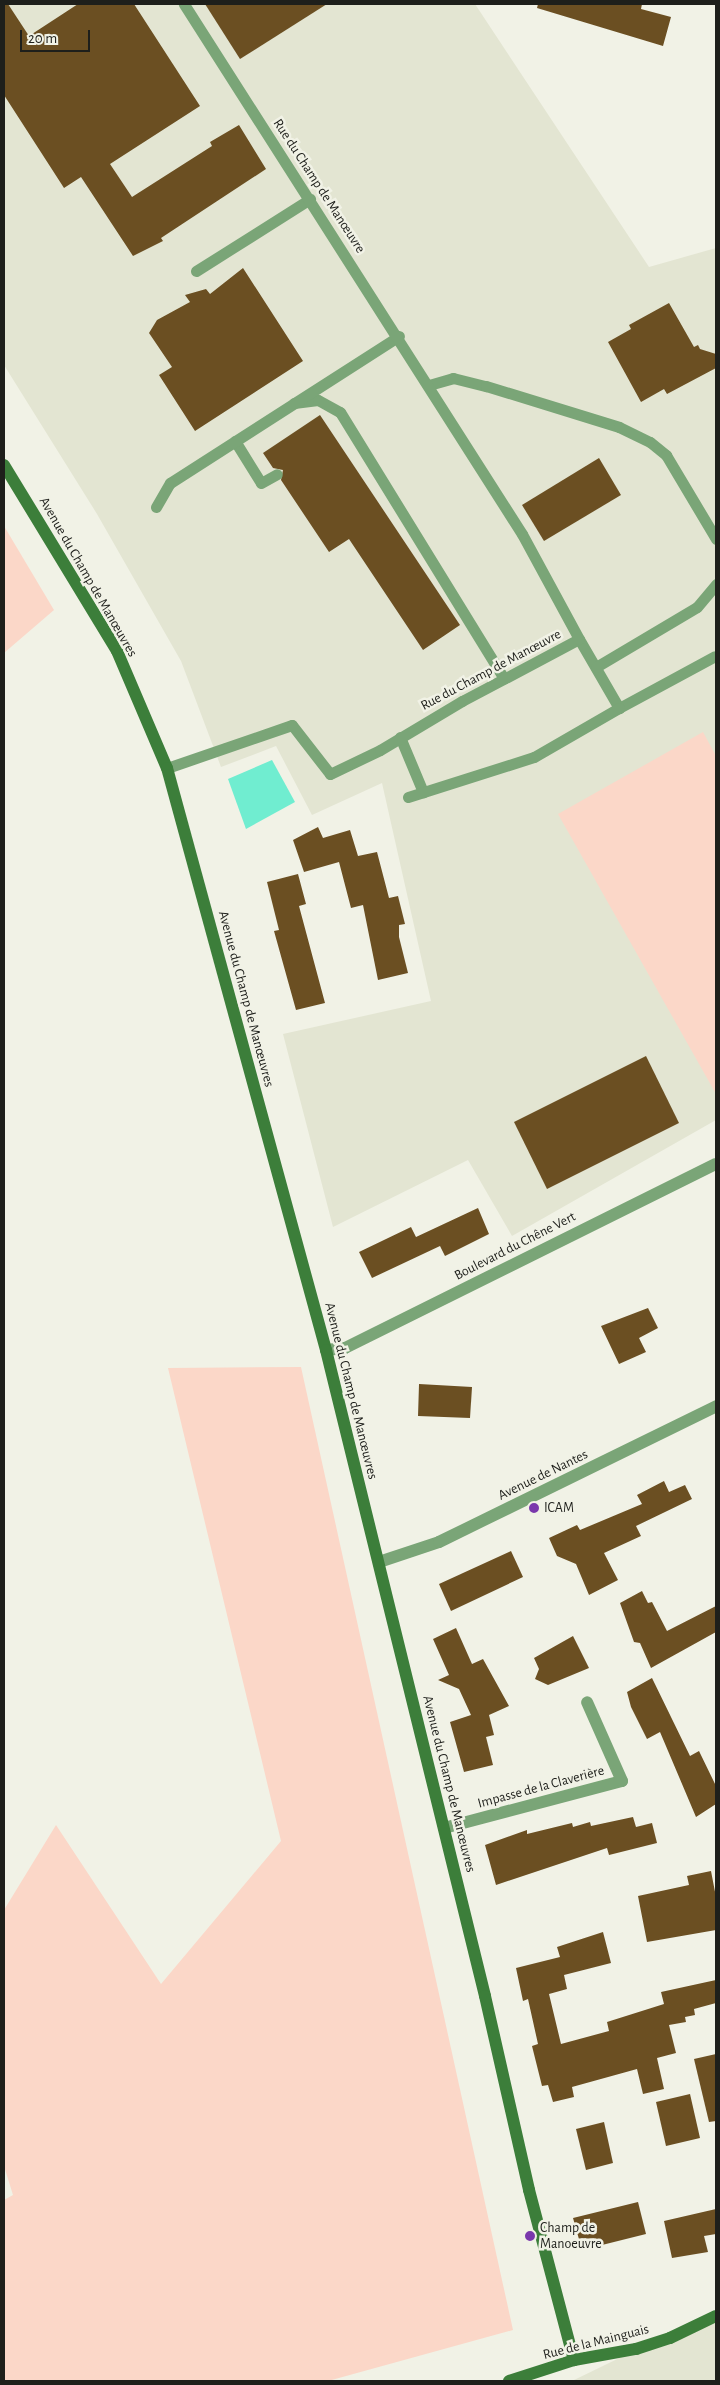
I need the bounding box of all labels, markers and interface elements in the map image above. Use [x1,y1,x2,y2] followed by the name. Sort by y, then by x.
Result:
[22,20,92,52] scale bar
[28,31,57,46] text: 20 m
[269,116,369,256] street label: Rue du Champ de Manœuvre
[35,494,141,660] street label: Avenue du Champ de Manœuvres
[418,626,564,714] street label: Rue du Champ de Manœuvre
[214,909,278,1089] street label: Avenue du Champ de Manœuvres
[452,1208,578,1284] street label: Boulevard du Chêne Vert
[321,1301,381,1481] street label: Avenue du Champ de Manœuvres
[495,1446,591,1504] street label: Avenue de Nantes
[544,1500,574,1516] place label: ICAM
[528,1502,540,1514] marker: ICAM
[419,1694,479,1874] street label: Avenue du Champ de Manœuvres
[476,1762,606,1812] street label: Impasse de la Claverière
[540,2220,602,2252] place label: Champ de Manoeuvre
[524,2230,536,2242] marker: Champ de Manoeuvre
[541,2321,651,2363] street label: Rue de la Mainguais

